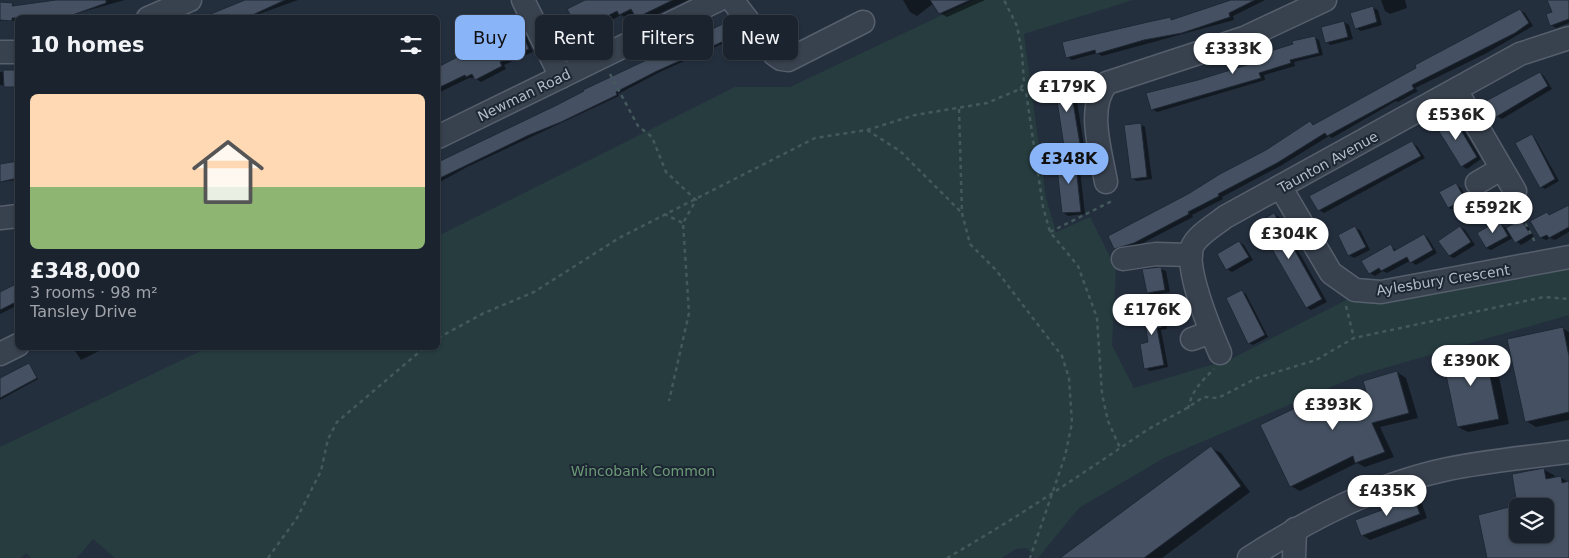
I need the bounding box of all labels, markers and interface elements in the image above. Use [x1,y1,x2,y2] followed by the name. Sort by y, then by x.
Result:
[455,15,525,60] chip: Buy
[535,15,613,60] chip: Rent
[623,15,713,60] chip: Filters
[723,15,798,60] chip: New
[397,31,425,59] icon: filters
[1198,32,1268,75] pin: £333K
[30,33,145,57] text: 10 homes
[1205,39,1261,58] text: £333K
[475,66,573,124] street label: Newman Road
[1032,70,1102,113] pin: £179K
[1039,77,1095,96] text: £179K
[1421,98,1491,141] pin: £536K
[1428,105,1484,124] text: £536K
[183,127,273,217] icon: home
[1274,128,1381,197] street label: Taunton Avenue
[1034,142,1104,185] pin: £348K
[1041,149,1097,168] text: £348K
[1458,192,1528,234] pin: £592K
[1465,198,1521,217] text: £592K
[1254,218,1324,260] pin: £304K
[1261,224,1317,243] text: £304K
[30,259,140,283] text: £348,000
[1375,261,1511,298] street label: Aylesbury Crescent
[30,283,158,302] text: 3 rooms · 98 m²
[1117,294,1187,336] pin: £176K
[1124,300,1180,319] text: £176K
[30,302,137,321] text: Tansley Drive
[1436,344,1506,387] pin: £390K
[1443,351,1499,370] text: £390K
[1298,388,1368,431] pin: £393K
[1305,395,1361,414] text: £393K
[571,463,715,479] park label: Wincobank Common
[1352,474,1422,517] pin: £435K
[1359,481,1415,500] text: £435K
[1509,498,1554,543] map controls
[1509,498,1554,543] button: layers

